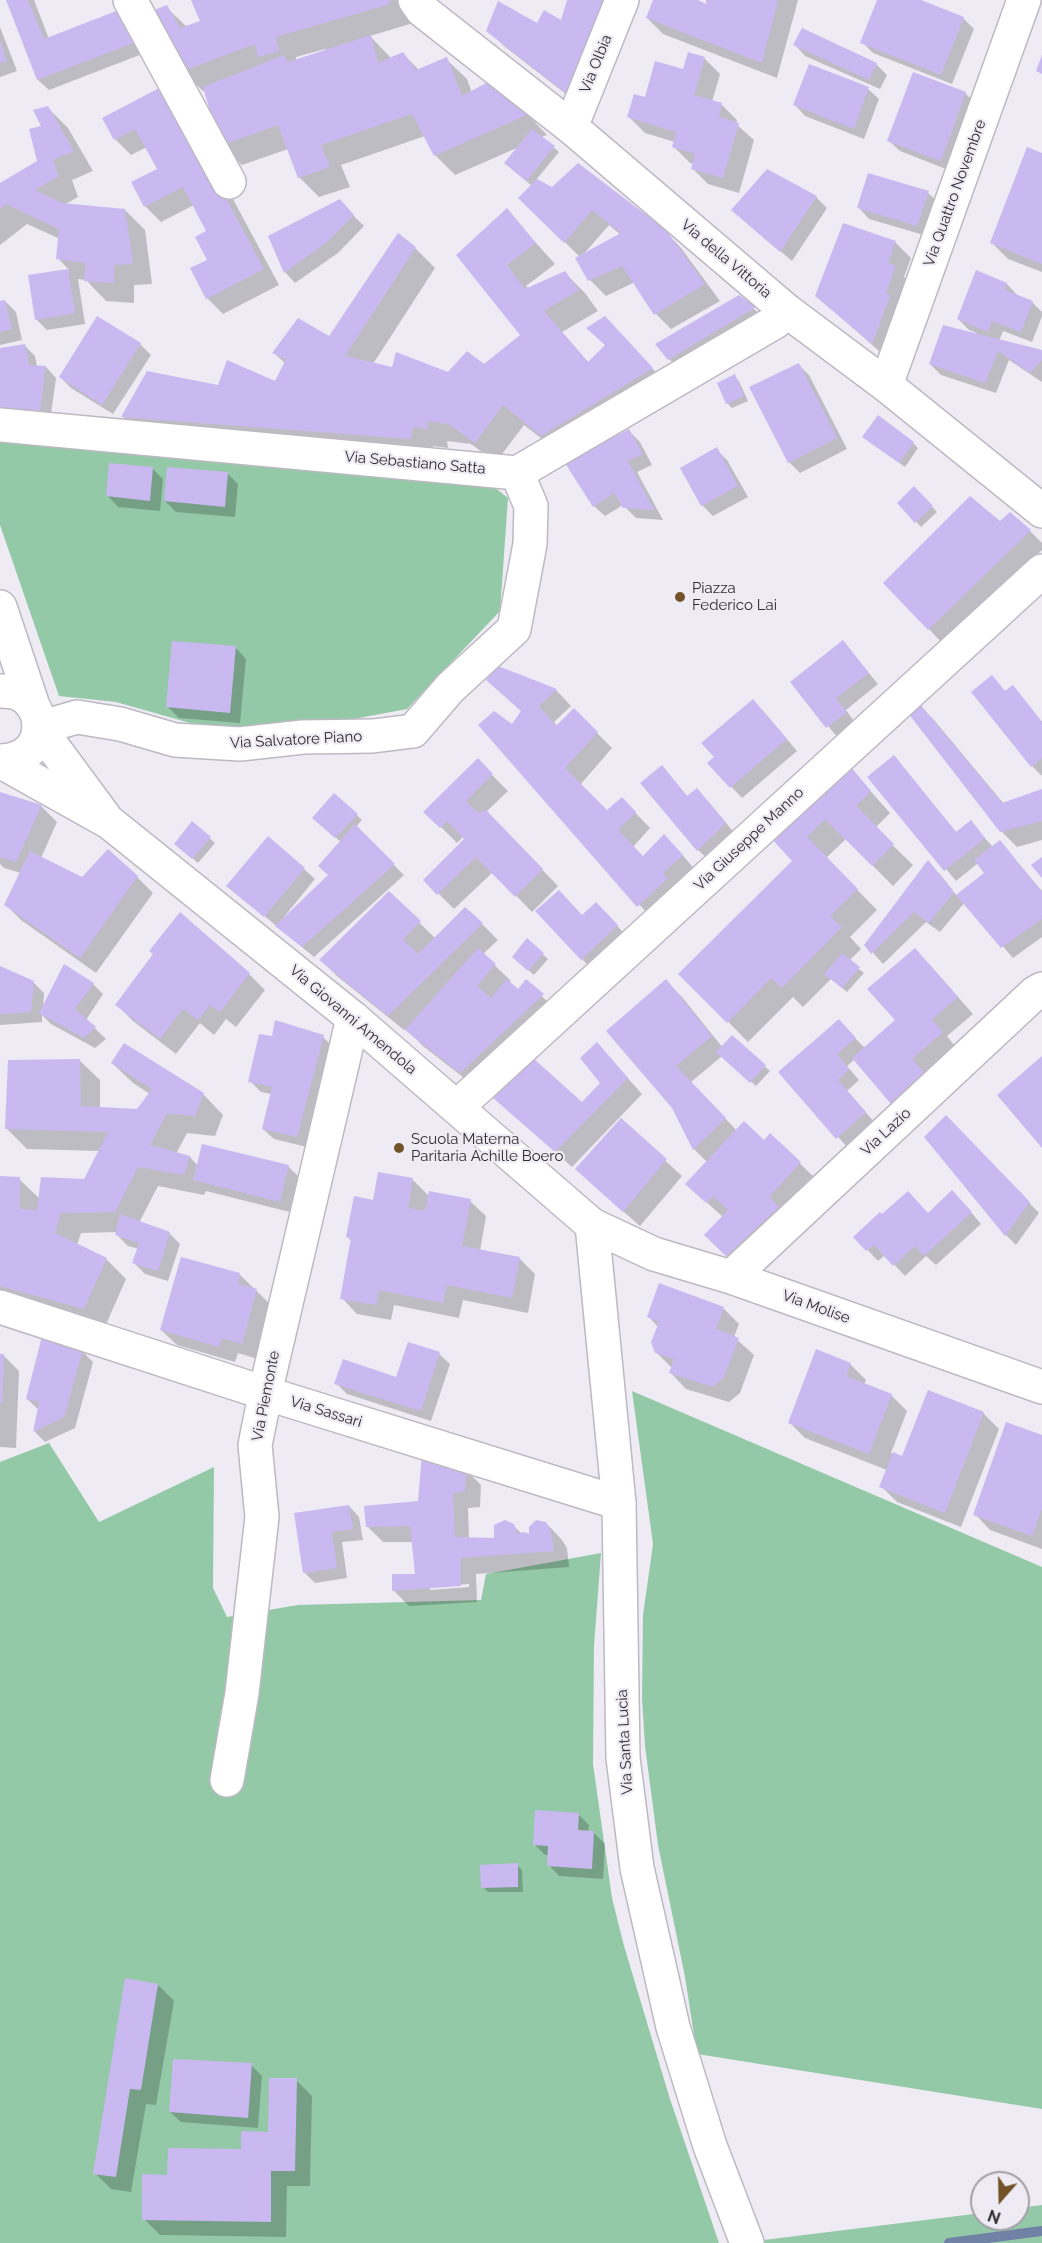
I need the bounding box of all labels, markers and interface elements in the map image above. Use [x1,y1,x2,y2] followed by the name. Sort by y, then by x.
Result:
[576,32,616,96] street label: Via Olbia
[920,117,990,269] street label: Via Quattro Novembre
[677,216,775,302] street label: Via della Vittoria
[344,448,486,478] street label: Via Sebastiano Satta
[692,579,777,614] place label: Piazza Federico Lai
[673,590,687,604] marker: Piazza Federico Lai
[229,728,363,752] street label: Via Salvatore Piano
[690,784,808,894] street label: Via Giuseppe Manno
[286,961,420,1079] street label: Via Giovanni Amendola
[857,1104,915,1160] street label: Via Lazio
[411,1130,563,1165] place label: Scuola Materna Paritaria Achille Boero
[392,1141,406,1155] marker: Scuola Materna Paritaria Achille Boero
[780,1286,852,1328] street label: Via Molise
[248,1349,284,1443] street label: Via Piemonte
[288,1393,364,1431] street label: Via Sassari
[613,1689,637,1795] street label: Via Santa Lucia
[970,2171,1030,2231] north arrow
[985,2205,1003,2228] text: N

